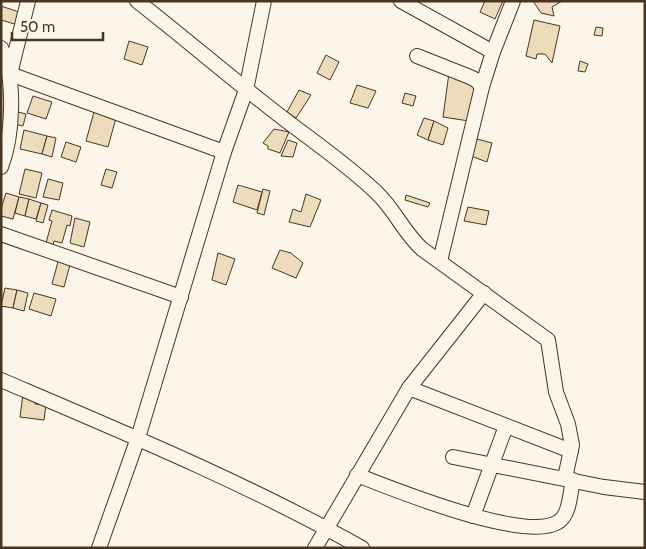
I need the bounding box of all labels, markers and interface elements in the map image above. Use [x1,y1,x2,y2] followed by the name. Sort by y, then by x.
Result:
[12,10,104,42] scale bar
[20,18,55,36] text: 50 m

